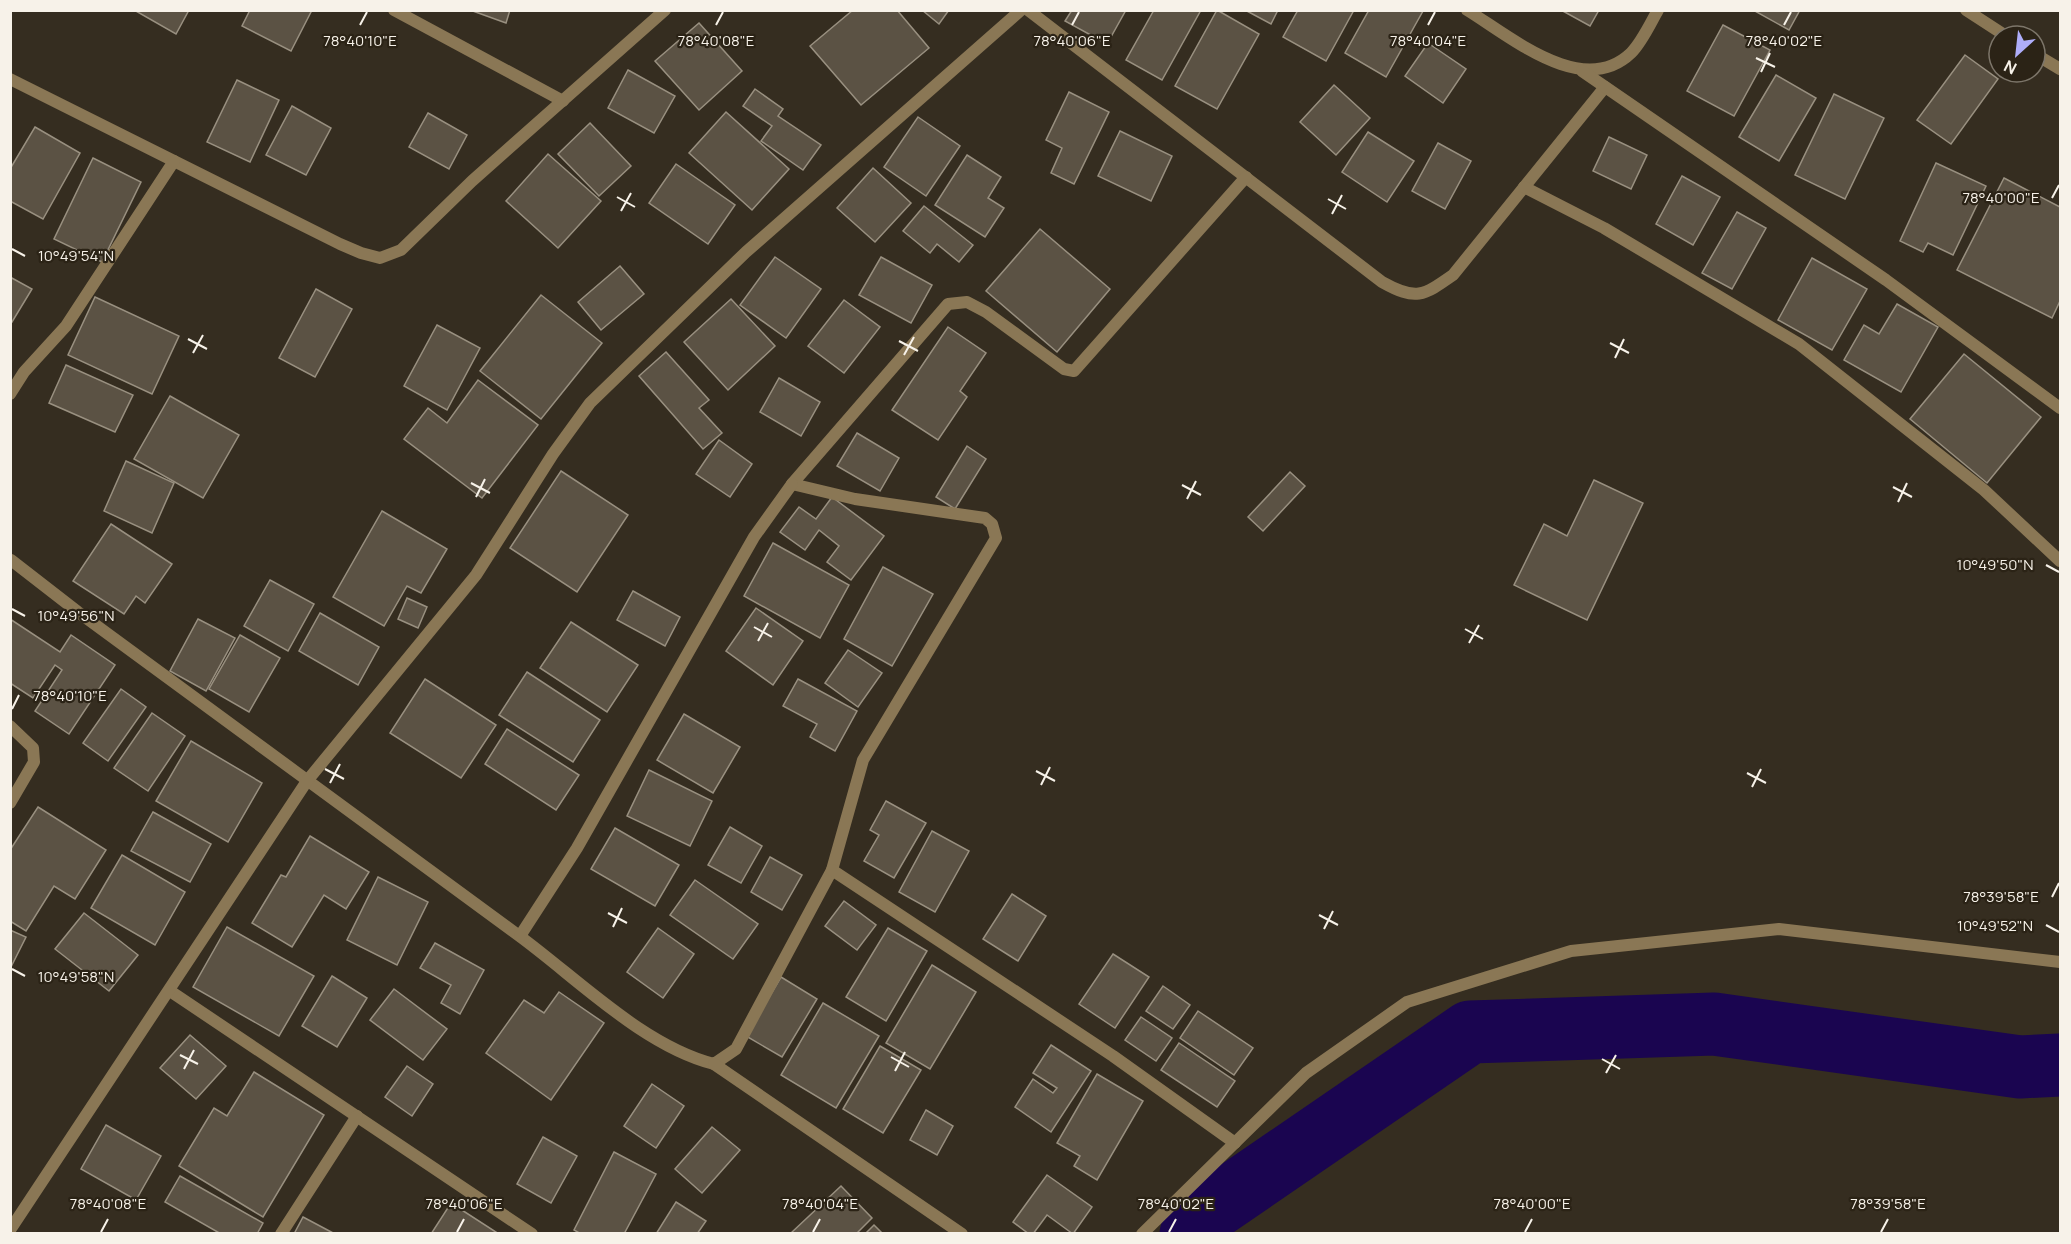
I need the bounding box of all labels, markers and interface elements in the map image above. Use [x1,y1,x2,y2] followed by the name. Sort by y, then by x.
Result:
[1987,24,2047,84] north arrow
[323,30,397,51] text: 78°40'10"E
[678,30,754,51] text: 78°40'08"E
[1033,30,1111,51] text: 78°40'06"E
[1390,30,1466,51] text: 78°40'04"E
[1746,30,1822,51] text: 78°40'02"E
[2000,55,2020,80] text: N
[1963,187,2039,208] text: 78°40'00"E
[38,245,114,266] text: 10°49'54"N
[1957,554,2033,575] text: 10°49'50"N
[37,605,115,626] text: 10°49'56"N
[33,685,107,706] text: 78°40'10"E
[1963,886,2039,907] text: 78°39'58"E
[1957,915,2033,936] text: 10°49'52"N
[38,966,114,987] text: 10°49'58"N
[70,1193,146,1214] text: 78°40'08"E
[425,1193,503,1214] text: 78°40'06"E
[782,1193,858,1214] text: 78°40'04"E
[1138,1193,1214,1214] text: 78°40'02"E
[1494,1193,1570,1214] text: 78°40'00"E
[1850,1193,1926,1214] text: 78°39'58"E

